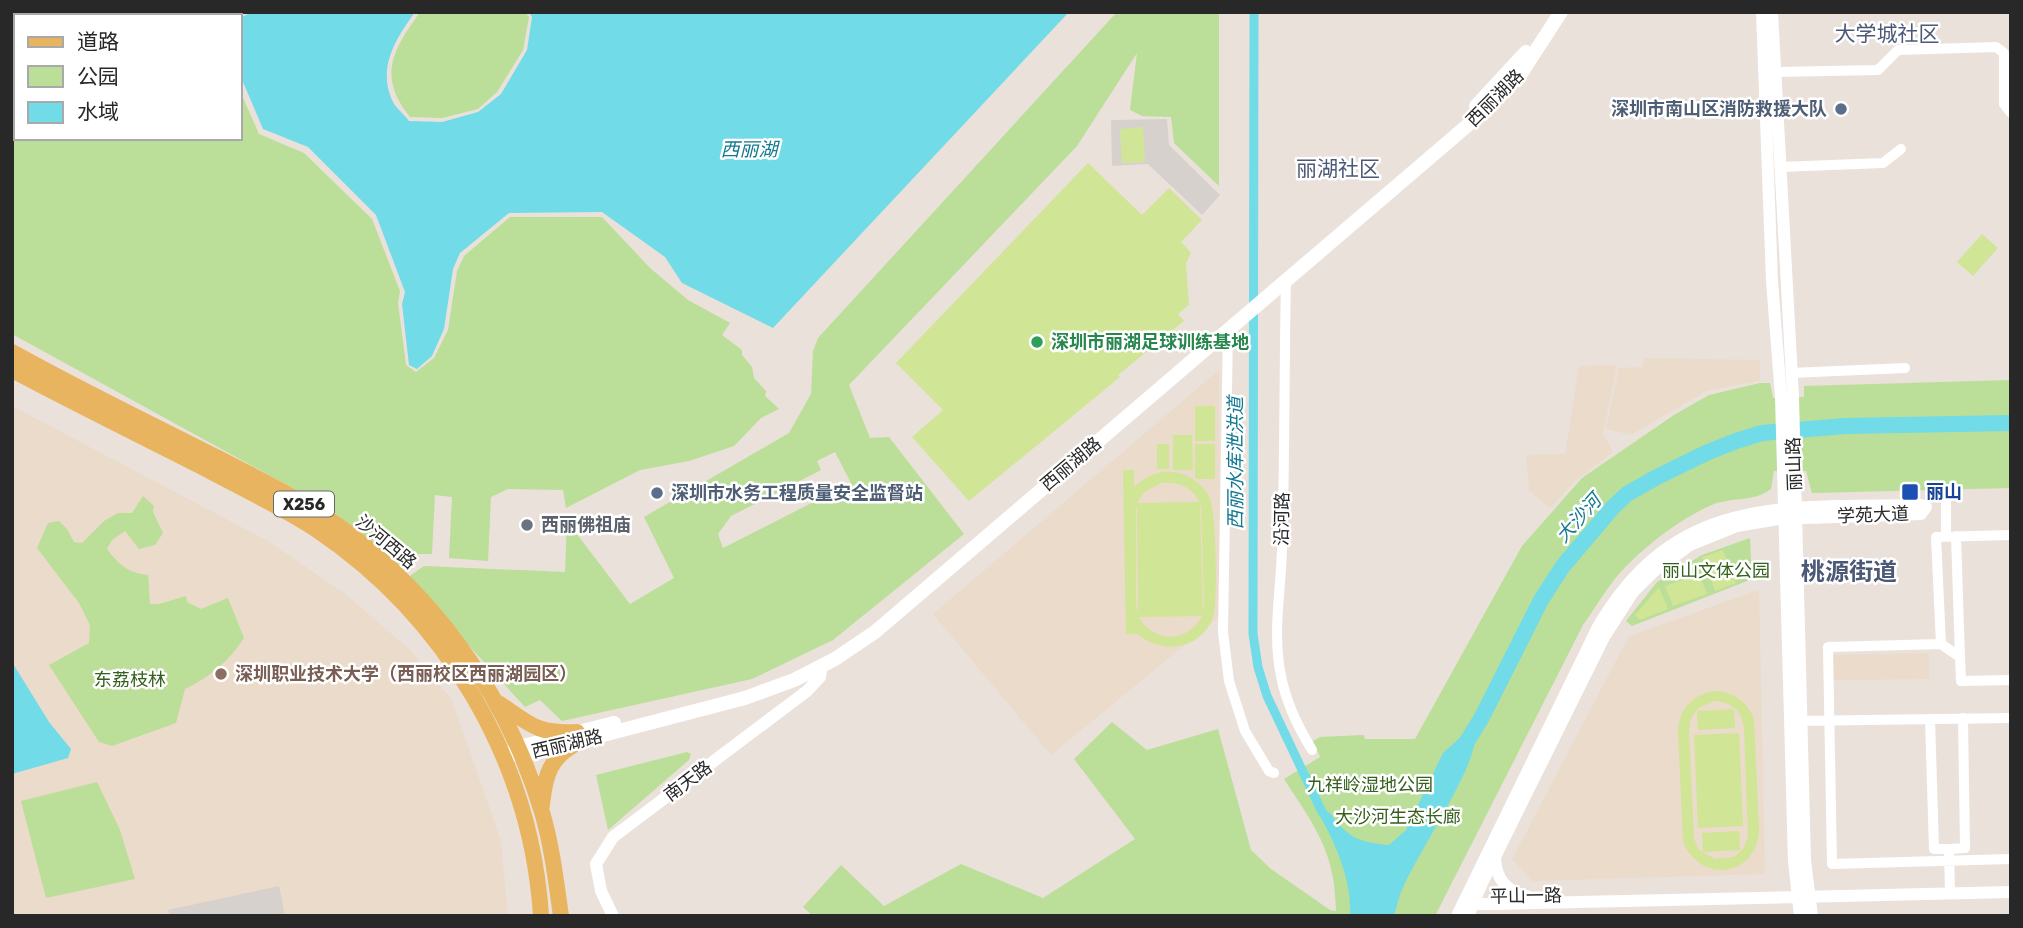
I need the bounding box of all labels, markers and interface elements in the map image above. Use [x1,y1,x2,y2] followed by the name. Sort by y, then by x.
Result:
[14,14,242,140] legend
[1835,21,1940,46] district label: 大学城社区
[77,29,119,54] text: 道路
[77,64,119,89] text: 公园
[1462,65,1528,131] street label: 西丽湖路
[1611,98,1827,120] place label: 深圳市南山区消防救援大队
[77,99,119,124] text: 水域
[1833,101,1849,117] marker: 深圳市南山区消防救援大队
[720,138,780,161] water label: 西丽湖
[1296,156,1380,181] district label: 丽湖社区
[1051,331,1249,353] place label: 深圳市丽湖足球训练基地
[1029,334,1045,350] marker: 深圳市丽湖足球训练基地
[1224,394,1247,530] water label: 西丽水库泄洪道
[1036,432,1106,496] street label: 西丽湖路
[1782,437,1806,491] street label: 丽山路
[1926,481,1962,503] place label: 丽山
[671,482,923,504] place label: 深圳市水务工程质量安全监督站
[1900,482,1920,502] marker: 丽山
[649,485,665,501] marker: 深圳市水务工程质量安全监督站
[1551,486,1609,547] water label: 大沙河
[274,491,334,516] road number: X256
[1271,492,1293,546] street label: 沿河路
[1837,503,1909,527] street label: 学苑大道
[351,510,421,574] street label: 沙河西路
[541,514,631,536] place label: 西丽佛祖庙
[519,517,535,533] marker: 西丽佛祖庙
[1801,558,1897,586] district label: 桃源街道
[1662,560,1770,582] park label: 丽山文体公园
[235,663,577,685] place label: 深圳职业技术大学（西丽校区西丽湖园区）
[213,666,229,682] marker: 深圳职业技术大学（西丽校区西丽湖园区）
[94,669,166,691] park label: 东荔枝林
[529,725,605,763] street label: 西丽湖路
[660,756,716,806] street label: 南天路
[1307,774,1433,796] park label: 九祥岭湿地公园
[1335,806,1461,828] park label: 大沙河生态长廊
[1490,884,1562,908] street label: 平山一路

